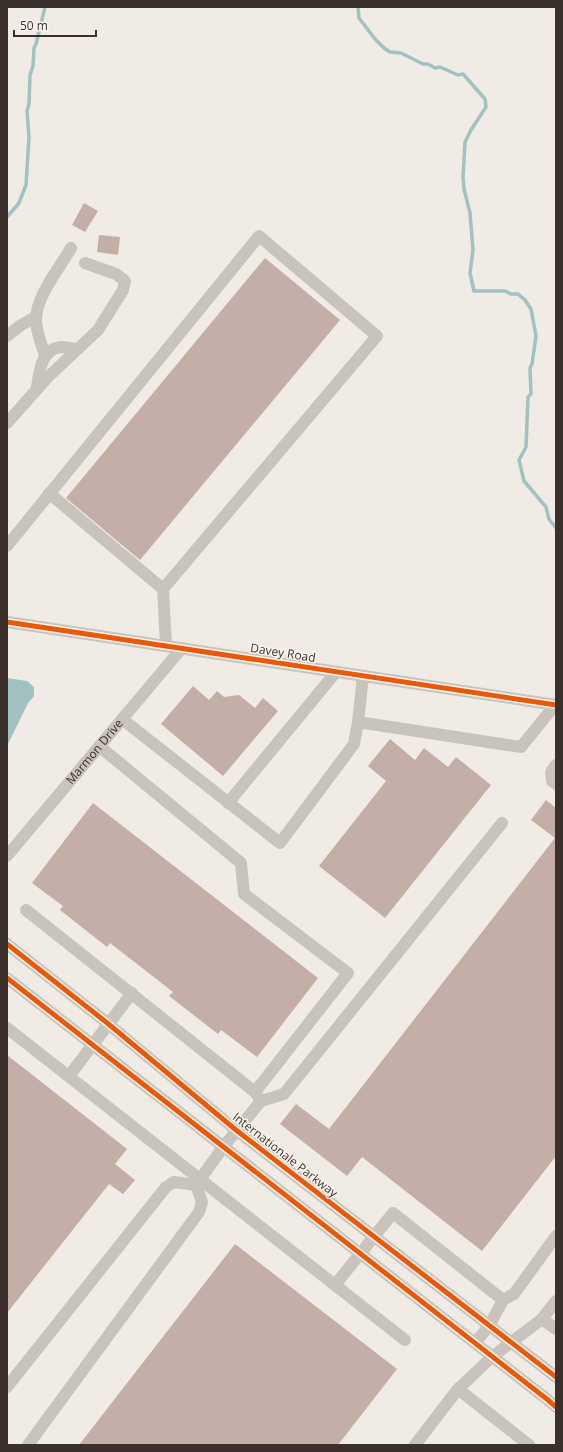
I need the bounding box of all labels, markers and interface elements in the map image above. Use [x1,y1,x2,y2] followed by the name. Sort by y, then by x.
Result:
[14,12,96,38] scale bar
[20,17,48,34] text: 50 m
[249,639,317,666] street label: Davey Road
[62,715,127,788] street label: Marmon Drive
[229,1108,342,1202] street label: Internationale Parkway

